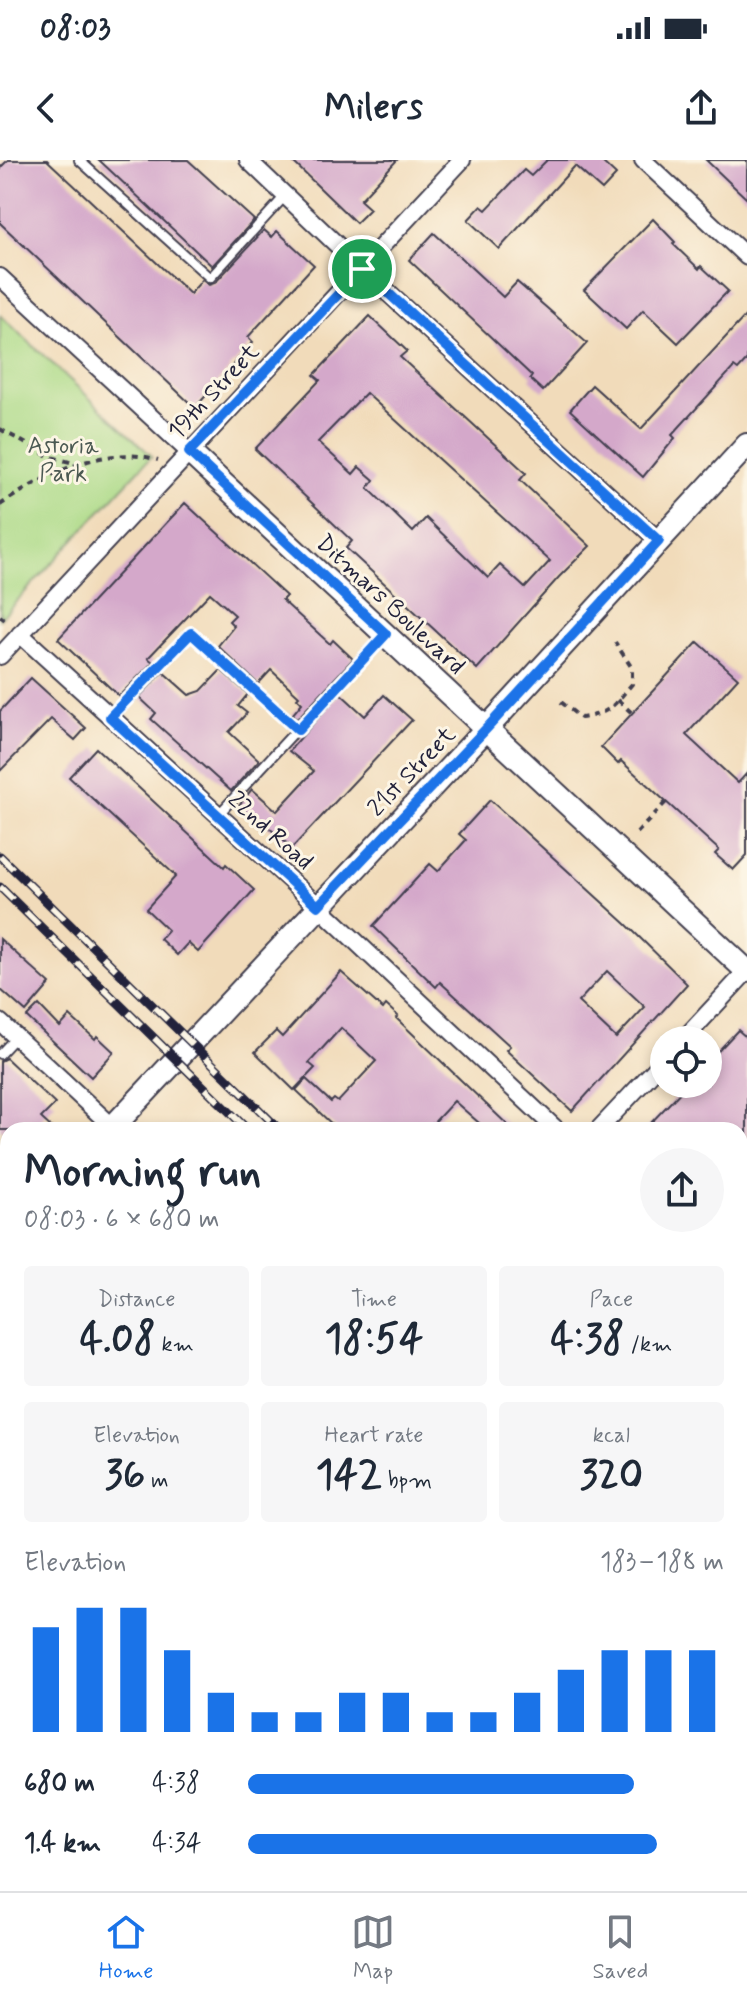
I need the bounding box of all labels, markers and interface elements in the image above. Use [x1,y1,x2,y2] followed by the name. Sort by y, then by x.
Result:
[40,9,111,48] text: 08:03
[324,85,423,132] text: Milers
[24,86,68,130] icon: back
[679,86,723,130] icon: share
[328,235,396,303] pin
[340,247,384,291] icon: arrive
[162,337,267,447] street label: 19th Street
[27,431,99,490] park label: Astoria Park
[309,528,471,682] street label: Ditmars Boulevard
[361,720,463,824] street label: 21st Street
[221,785,319,878] street label: 22nd Road
[650,1026,722,1098] map controls
[650,1026,722,1098] button: locate
[24,1144,261,1202] text: Morning run
[640,1148,724,1232] button: share
[24,1203,219,1237] text: 08:03 · 6 × 680 m
[98,1286,175,1314] text: Distance
[351,1286,397,1314] text: Time
[589,1286,633,1314] text: Pace
[80,1314,156,1366] text: 4.08
[325,1314,423,1366] text: 18:54
[551,1314,624,1366] text: 4:38
[156,1331,194,1359] text: km
[624,1331,672,1359] text: /km
[93,1422,180,1450] text: Elevation
[325,1422,423,1450] text: Heart rate
[593,1422,630,1450] text: kcal
[105,1450,145,1502] text: 36
[316,1450,382,1502] text: 142
[580,1450,643,1502] text: 320
[145,1467,168,1495] text: m
[382,1467,432,1495] text: bpm
[24,1546,126,1580] text: Elevation
[600,1546,724,1580] text: 183–188 m
[24,1767,95,1801] text: 680 m
[152,1767,200,1801] text: 4:38
[24,1827,101,1861] text: 1.4 km
[152,1827,202,1861] text: 4:34
[99,1910,153,1986] tab: Home
[351,1910,395,1986] tab: Map
[593,1910,648,1986] tab: Saved

